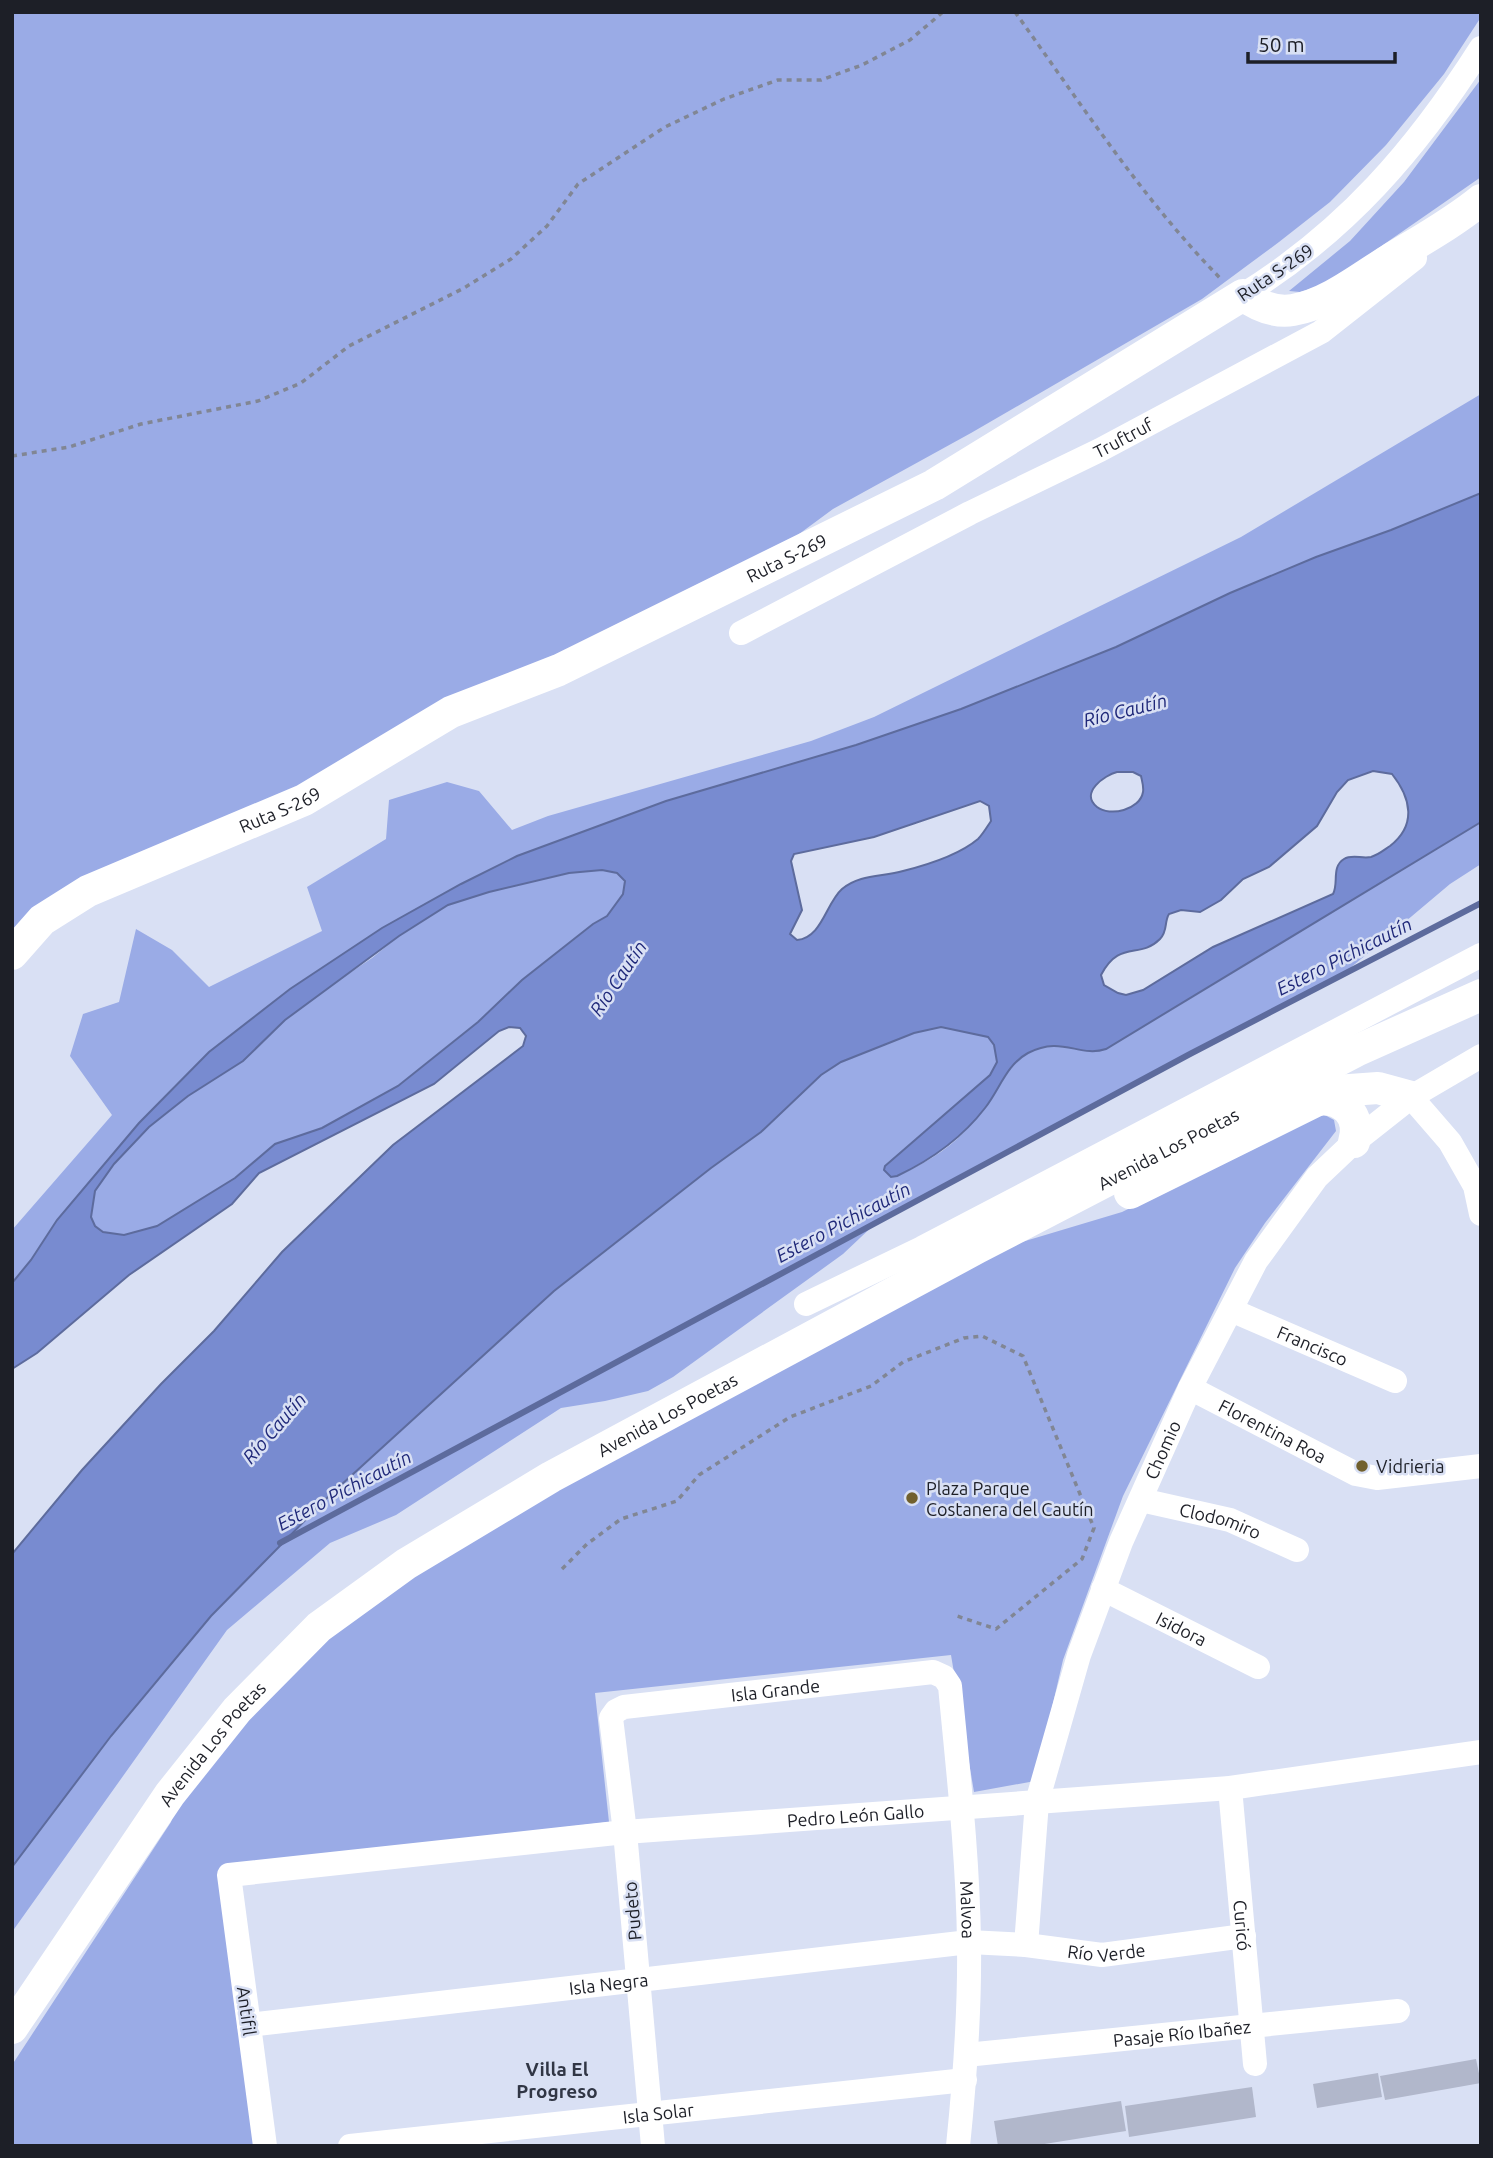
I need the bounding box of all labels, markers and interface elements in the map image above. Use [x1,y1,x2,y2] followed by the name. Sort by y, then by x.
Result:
[1248,21,1395,65] scale bar
[1258,32,1305,56] text: 50 m
[1233,239,1317,305] street label: Ruta S-269
[1090,414,1156,462] street label: Truftruf
[743,530,830,586] street label: Ruta S-269
[1081,689,1169,731] water label: Río Cautín
[236,782,324,836] street label: Ruta S-269
[1273,912,1415,1000] water label: Estero Pichicautín
[585,936,651,1020] water label: Río Cautín
[1094,1104,1242,1193] street label: Avenida Los Poetas
[772,1177,914,1267] water label: Estero Pichicautín
[1274,1321,1351,1369] street label: Francisco
[594,1369,741,1460] street label: Avenida Los Poetas
[238,1388,310,1468] water label: Río Cautín
[1216,1395,1330,1467] street label: Florentina Roa
[1140,1417,1184,1482] street label: Chomio
[273,1445,415,1535] water label: Estero Pichicautín
[1376,1456,1445,1476] place label: Vidrieria
[1354,1458,1370,1474] marker: Vidrieria
[926,1478,1094,1519] place label: Plaza Parque Costanera del Cautín
[904,1490,920,1506] marker: Plaza Parque Costanera del Cautín
[1178,1499,1264,1543] street label: Clodomiro
[1153,1608,1210,1650] street label: Isidora
[730,1675,821,1705] street label: Isla Grande
[155,1677,270,1810] street label: Avenida Los Poetas
[786,1800,925,1830] street label: Pedro León Gallo
[957,1880,979,1939] street label: Malvoa
[619,1881,645,1941] street label: Pudeto
[1230,1899,1255,1952] street label: Curicó
[1066,1939,1147,1965] street label: Río Verde
[568,1969,649,1998] street label: Isla Negra
[234,1985,260,2037] street label: Antifil
[1112,2016,1252,2050] street label: Pasaje Río Ibañez
[516,2058,598,2102] district label: Villa El Progreso
[622,2099,695,2127] street label: Isla Solar

